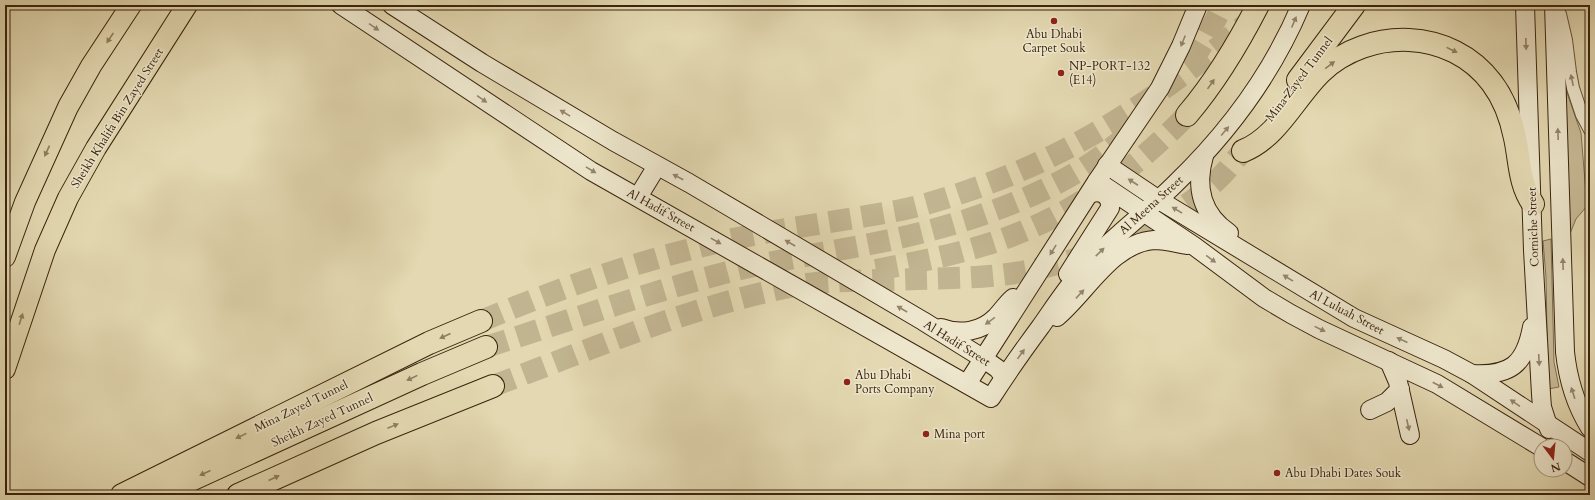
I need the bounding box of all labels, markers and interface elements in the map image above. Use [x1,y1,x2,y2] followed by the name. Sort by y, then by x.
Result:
[1049,16,1059,26] marker: Abu Dhabi Carpet Souk
[1291,16,1297,27] one-way arrow
[369,23,379,31] one-way arrow
[1022,26,1086,56] place label: Abu Dhabi Carpet Souk
[106,32,114,43] one-way arrow
[1262,33,1336,125] street label: Mina Zayed Tunnel
[1179,36,1185,48] one-way arrow
[1523,38,1530,50] one-way arrow
[67,45,167,191] street label: Sheikh Khalifa Bin Zayed Street
[1446,47,1458,53] one-way arrow
[1069,58,1150,88] place label: NP-PORT-132 (E14)
[1324,61,1335,70] one-way arrow
[1056,68,1066,78] marker: NP-PORT-132 (E14)
[1568,74,1574,86] one-way arrow
[1207,79,1215,90] one-way arrow
[477,95,487,103] one-way arrow
[559,109,571,116] one-way arrow
[1220,126,1229,137] one-way arrow
[1555,128,1562,140] one-way arrow
[44,146,50,157] one-way arrow
[585,167,597,174] one-way arrow
[1116,172,1187,238] street label: Al Meena Street
[672,174,684,180] one-way arrow
[1127,179,1139,186] one-way arrow
[624,185,698,235] street label: Al Hadif Street
[1524,187,1542,267] street label: Corniche Street
[1171,207,1183,214] one-way arrow
[710,238,722,244] one-way arrow
[785,239,795,247] one-way arrow
[1050,244,1057,255] one-way arrow
[1095,247,1105,256] one-way arrow
[1206,255,1216,263] one-way arrow
[1560,257,1566,270] one-way arrow
[1283,274,1293,282] one-way arrow
[1307,286,1387,338] street label: Al Luluah Street
[1075,289,1085,299] one-way arrow
[896,305,908,312] one-way arrow
[19,312,25,324] one-way arrow
[921,316,993,370] street label: Al Hadif Street
[985,317,996,325] one-way arrow
[1314,326,1326,333] one-way arrow
[440,333,451,339] one-way arrow
[1396,337,1407,343] one-way arrow
[1016,348,1025,359] one-way arrow
[1536,354,1542,367] one-way arrow
[855,367,935,397] place label: Abu Dhabi Ports Company
[406,375,417,381] one-way arrow
[251,376,351,436] street label: Mina Zayed Tunnel
[842,377,852,387] marker: Abu Dhabi Ports Company
[1432,381,1443,388] one-way arrow
[1570,387,1576,399] one-way arrow
[269,389,375,451] street label: Sheikh Zayed Tunnel
[1510,399,1520,407] one-way arrow
[1405,418,1411,431] one-way arrow
[387,423,399,429] one-way arrow
[934,426,985,442] place label: Mina port
[921,429,931,439] marker: Mina port
[235,433,246,439] one-way arrow
[1533,438,1573,478] north arrow
[1549,459,1562,476] text: N
[1285,465,1402,481] place label: Abu Dhabi Dates Souk
[1272,468,1282,478] marker: Abu Dhabi Dates Souk
[198,471,210,477] one-way arrow
[268,475,279,481] one-way arrow

